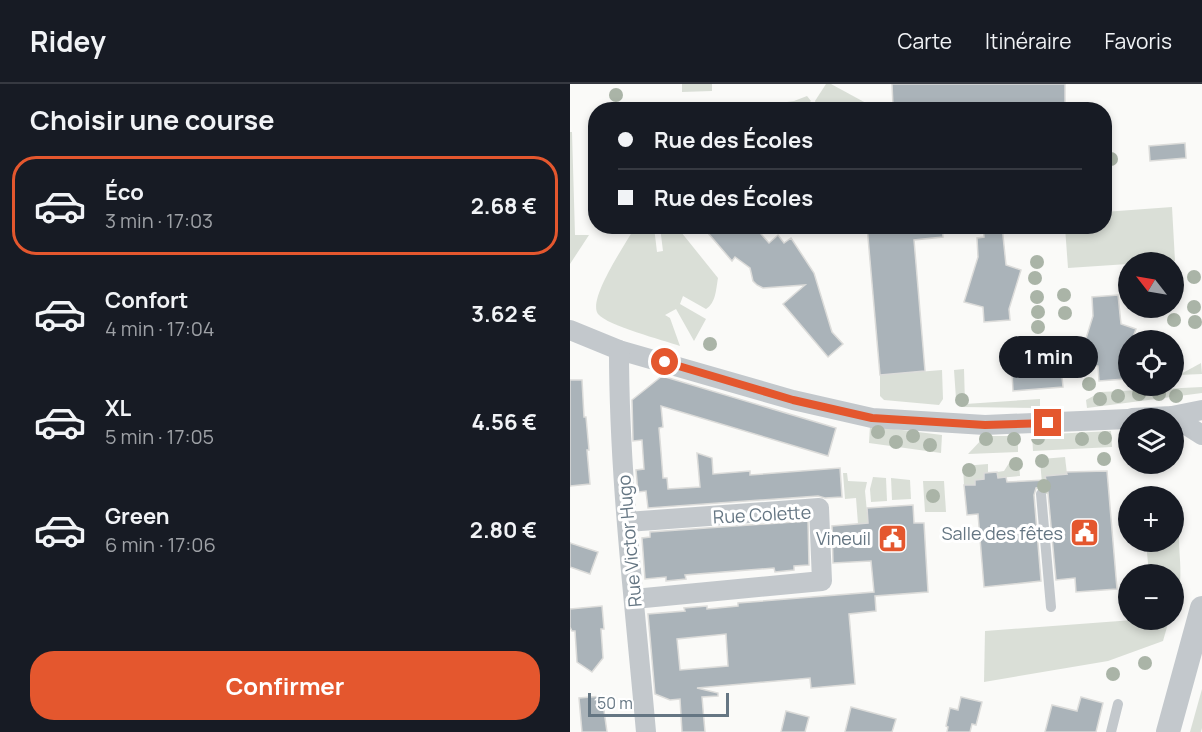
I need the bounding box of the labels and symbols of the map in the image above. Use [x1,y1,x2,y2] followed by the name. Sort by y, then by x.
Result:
[1118,252,1184,318] north arrow
[998,336,1098,378] callout: 1 min
[651,348,678,375] route start
[1034,409,1061,436] route end
[611,474,647,608] street label: Rue Victor Hugo
[712,499,812,529] street label: Rue Colette
[1068,517,1100,549] public building icon: Salle des fêtes
[941,521,1063,545] place label: Salle des fêtes
[876,522,908,554] public building icon: Vineuil
[816,526,871,550] place label: Vineuil
[588,690,729,718] scale bar

